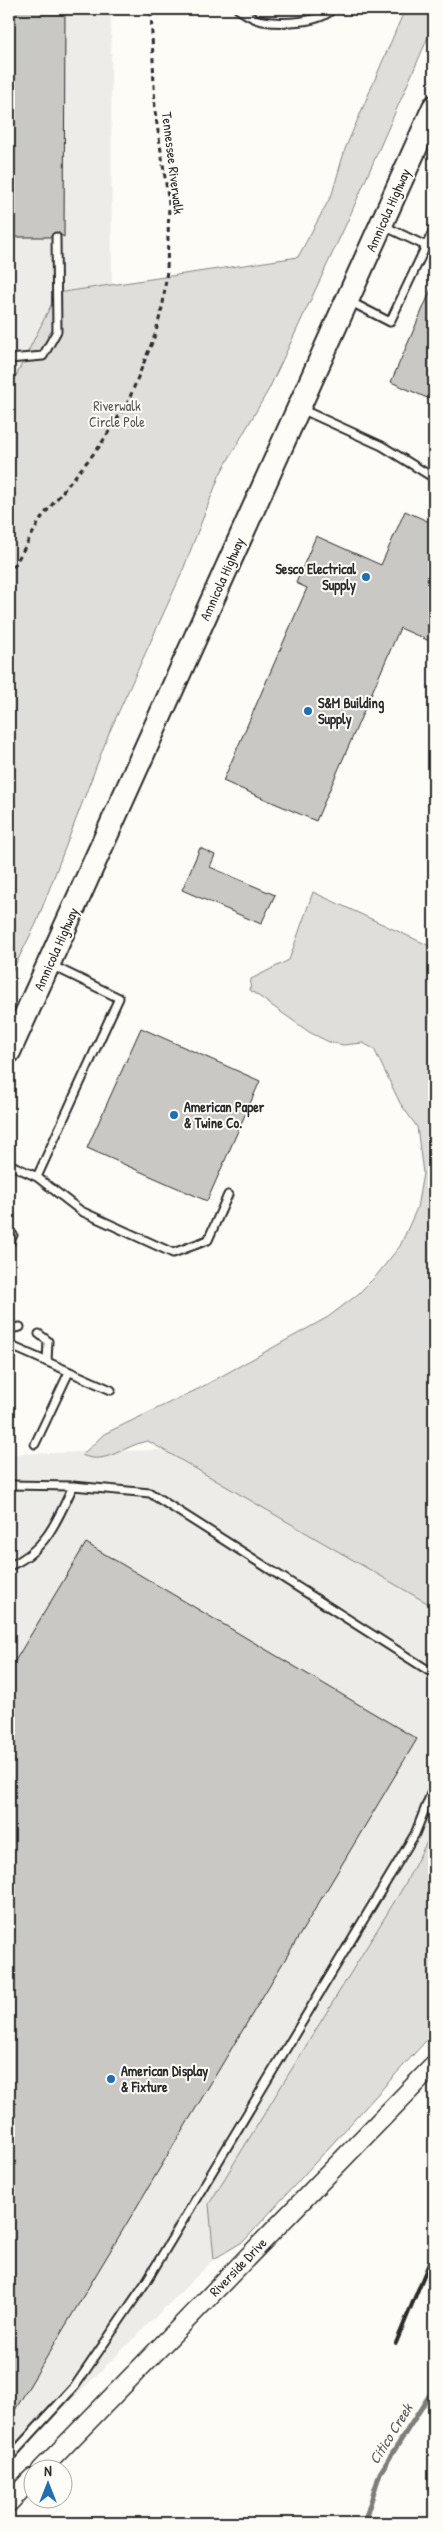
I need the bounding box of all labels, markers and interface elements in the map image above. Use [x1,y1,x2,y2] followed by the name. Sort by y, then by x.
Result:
[158,111,189,215] street label: Tennessee Riverwalk
[361,165,415,255] street label: Amnicola Highway
[89,396,145,431] park label: Riverwalk Circle Pole
[195,534,249,624] street label: Amnicola Highway
[275,559,356,596] place label: Sesco Electrical Supply
[360,571,372,583] marker: Sesco Electrical Supply
[318,693,384,730] place label: S&M Building Supply
[302,705,314,717] marker: S&M Building Supply
[29,904,83,994] street label: Amnicola Highway
[184,1097,265,1132] place label: American Paper & Twine Co.
[168,1109,180,1121] marker: American Paper & Twine Co.
[121,2061,208,2096] place label: American Display & Fixture
[105,2073,117,2085] marker: American Display & Fixture
[205,2233,271,2300] street label: Riverside Drive
[364,2398,418,2468] water label: Citico Creek
[22,2460,72,2510] north arrow
[44,2461,52,2480] text: N

